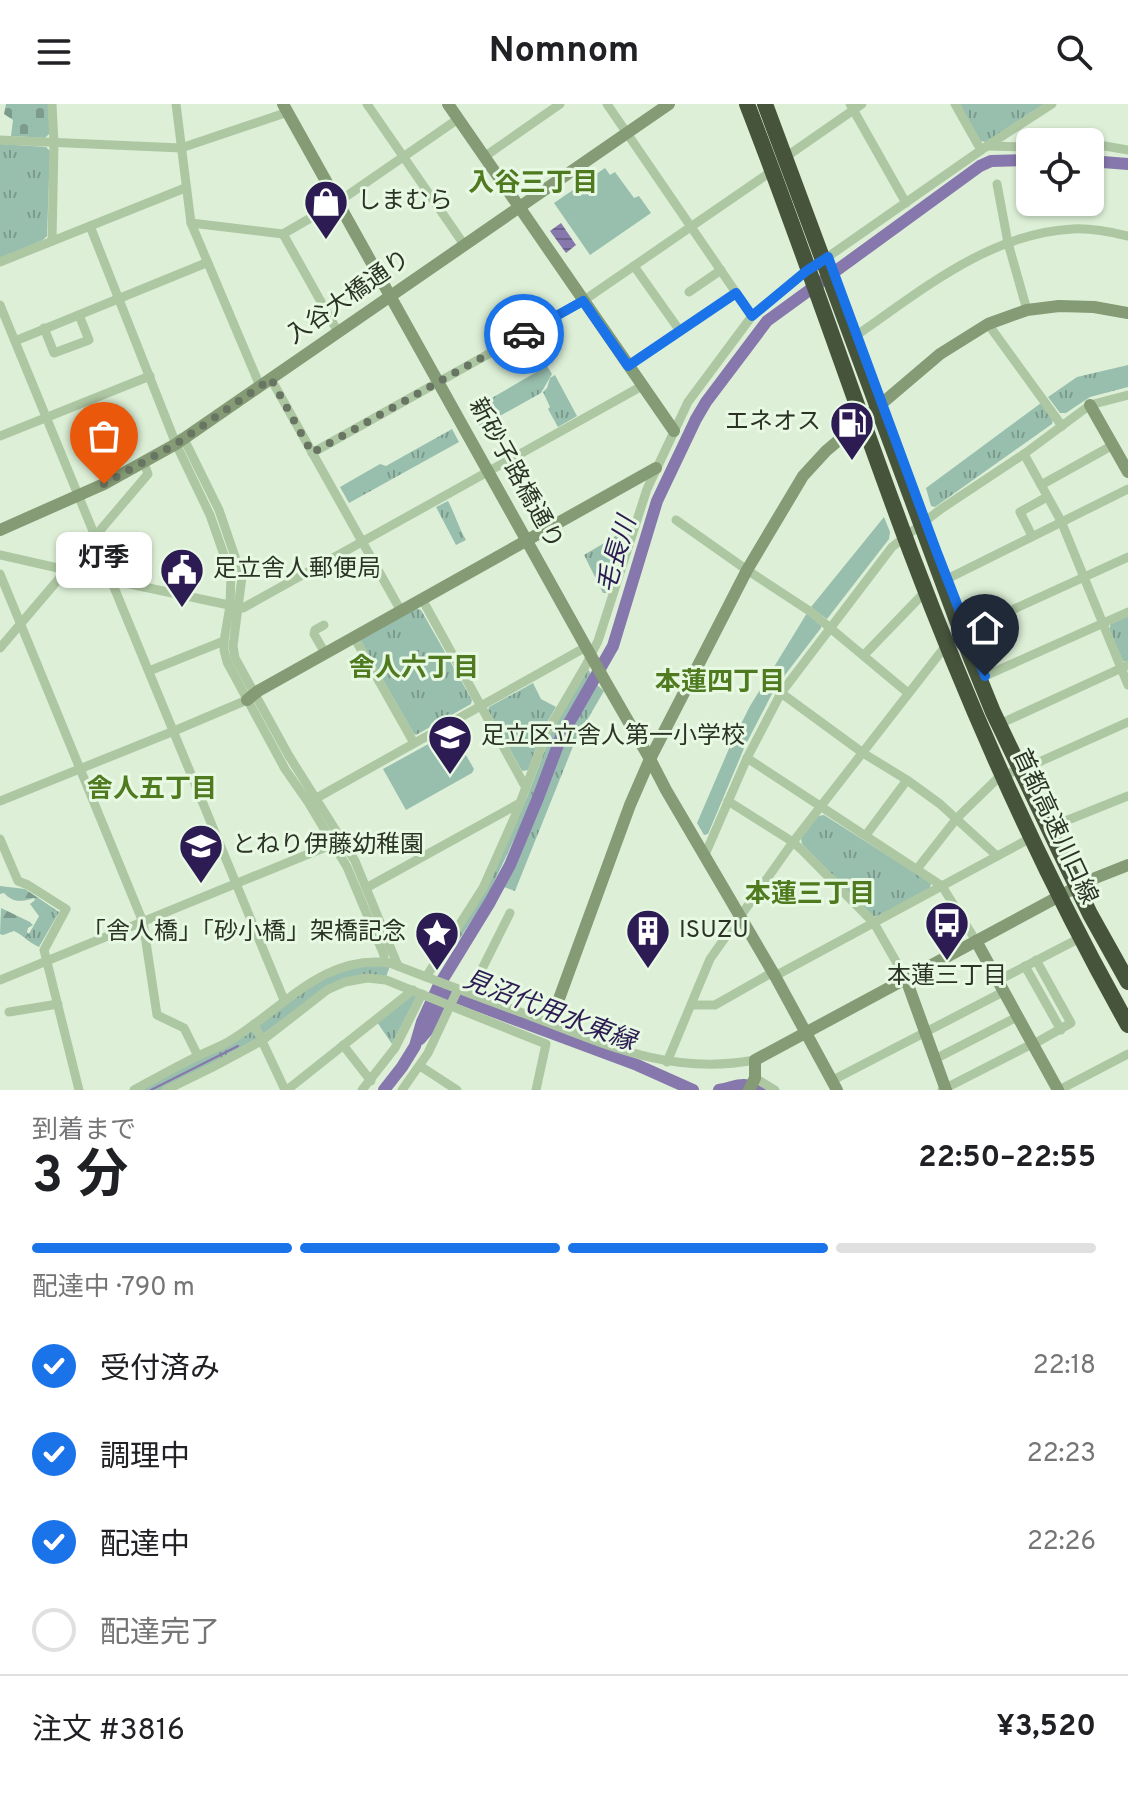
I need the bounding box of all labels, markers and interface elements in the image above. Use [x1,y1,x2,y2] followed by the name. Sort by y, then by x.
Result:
[489,29,639,75] text: Nomnom
[32,30,76,74] icon: menu
[1052,30,1096,74] icon: search
[1016,128,1104,216] map controls
[1016,128,1104,216] button: locate
[468,168,598,201] district label: 入谷三丁目
[302,178,350,241] shop icon: しまむら
[357,187,453,217] place label: しまむら
[281,244,417,352] street label: 入谷大橋通り
[484,294,564,374] courier
[502,312,546,356] icon: car
[461,393,569,555] street label: 新砂子路橋通り
[828,399,876,462] fuel station icon: エネオス
[70,402,138,484] pin
[725,408,821,438] place label: エネオス
[82,414,126,458] icon: bag
[591,510,646,597] water label: 毛長川
[56,532,152,588] callout: 灯季
[78,543,130,576] text: 灯季
[158,546,206,609] public building icon: 足立舎人郵便局
[213,555,381,585] place label: 足立舎人郵便局
[951,594,1019,676] pin
[963,606,1007,650] icon: home
[349,653,479,686] district label: 舎人六丁目
[655,667,785,700] district label: 本蓮四丁目
[426,713,474,776] school or university icon: 足立区立舎人第一小学校
[481,722,745,752] place label: 足立区立舎人第一小学校
[1005,745,1103,909] street label: 首都高速川口線
[87,774,217,807] district label: 舎人五丁目
[177,822,225,885] school or university icon: とねり伊藤幼稚園
[232,831,424,861] place label: とねり伊藤幼稚園
[745,879,875,912] district label: 本蓮三丁目
[923,899,971,962] bus stop icon: 本蓮三丁目
[624,907,672,970] building icon: ISUZU
[413,909,461,972] place icon: 「舎人橋」「砂小橋」架橋記念
[679,916,749,946] place label: ISUZU
[82,918,406,948] place label: 「舎人橋」「砂小橋」架橋記念
[887,962,1007,992] place label: 本蓮三丁目
[458,964,643,1061] water label: 見沼代用水東縁
[32,1115,136,1148] text: 到着まで
[918,1140,1096,1177] text: 22:50–22:55
[32,1145,128,1211] text: 3 分
[32,1272,195,1305] text: 配達中 · 790 m
[32,1344,76,1388] icon: check
[1033,1350,1096,1383] text: 22:18
[100,1352,220,1389] text: 受付済み
[32,1432,76,1476] icon: check
[1027,1438,1096,1471] text: 22:23
[100,1440,190,1477] text: 調理中
[32,1520,76,1564] icon: check
[1027,1526,1096,1559] text: 22:26
[100,1528,190,1565] text: 配達中
[100,1616,220,1653] text: 配達完了
[997,1709,1096,1746] text: ¥3,520
[32,1713,185,1750] text: 注文 #3816

